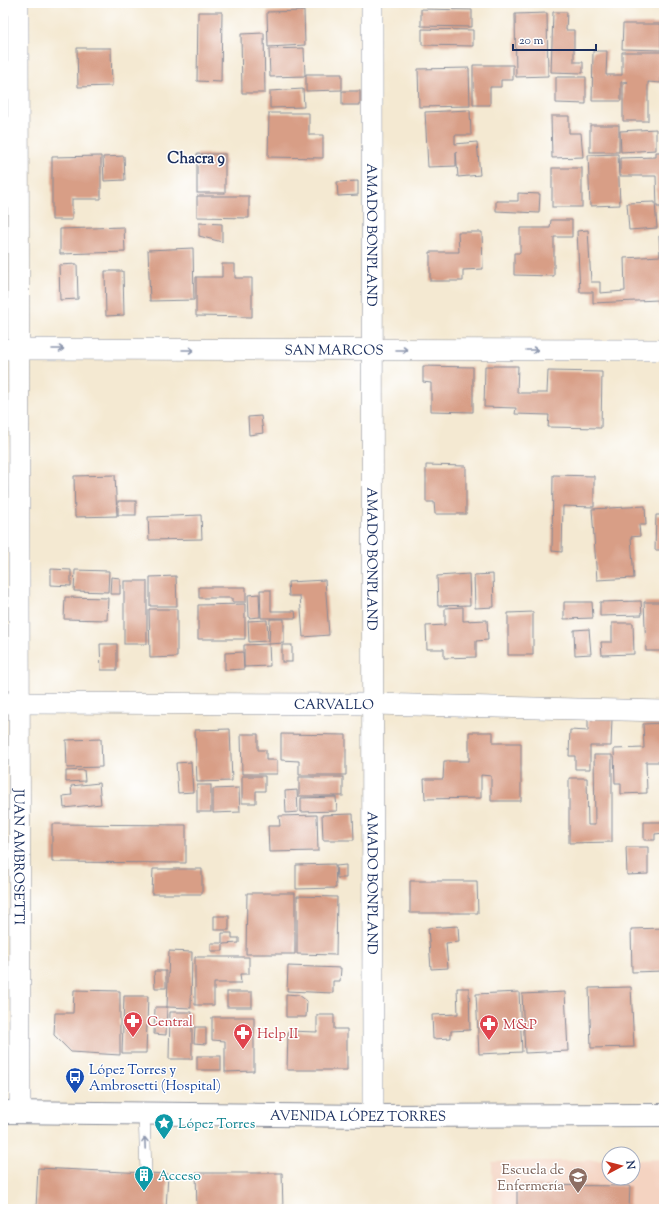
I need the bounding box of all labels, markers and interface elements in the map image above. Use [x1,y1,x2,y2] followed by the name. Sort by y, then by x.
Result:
[513,26,596,52] scale bar
[519,32,544,50] text: 20 m
[167,149,225,170] district label: Chacra 9
[360,163,380,307] street label: AMADO BONPLAND
[284,341,384,362] street label: SAN MARCOS
[51,345,64,353] one-way arrow
[181,346,194,354] one-way arrow
[395,346,408,354] one-way arrow
[525,346,538,354] one-way arrow
[360,487,381,631] street label: AMADO BONPLAND
[294,696,374,716] street label: CARVALLO
[7,788,28,925] street label: JUAN AMBROSETTI
[361,811,381,955] street label: AMADO BONPLAND
[122,1010,144,1038] pharmacy icon: Central
[147,1013,193,1033] place label: Central
[478,1013,500,1041] pharmacy icon: M&P
[503,1016,537,1036] place label: M&P
[232,1022,254,1050] pharmacy icon: Help II
[257,1025,299,1045] place label: Help II
[89,1061,221,1097] place label: López Torres y Ambrosetti (Hospital)
[64,1066,86,1094] bus stop icon: López Torres y Ambrosetti (Hospital)
[270,1107,446,1128] street label: AVENIDA LÓPEZ TORRES
[153,1112,175,1140] place icon: López Torres
[178,1115,255,1135] place label: López Torres
[141,1137,149,1150] one-way arrow
[601,1146,641,1186] north arrow
[621,1159,638,1170] text: N
[497,1161,565,1197] place label: Escuela de Enfermería
[133,1164,155,1192] building icon: Acceso
[567,1166,589,1194] school or university icon: Escuela de Enfermería
[158,1167,201,1187] place label: Acceso

